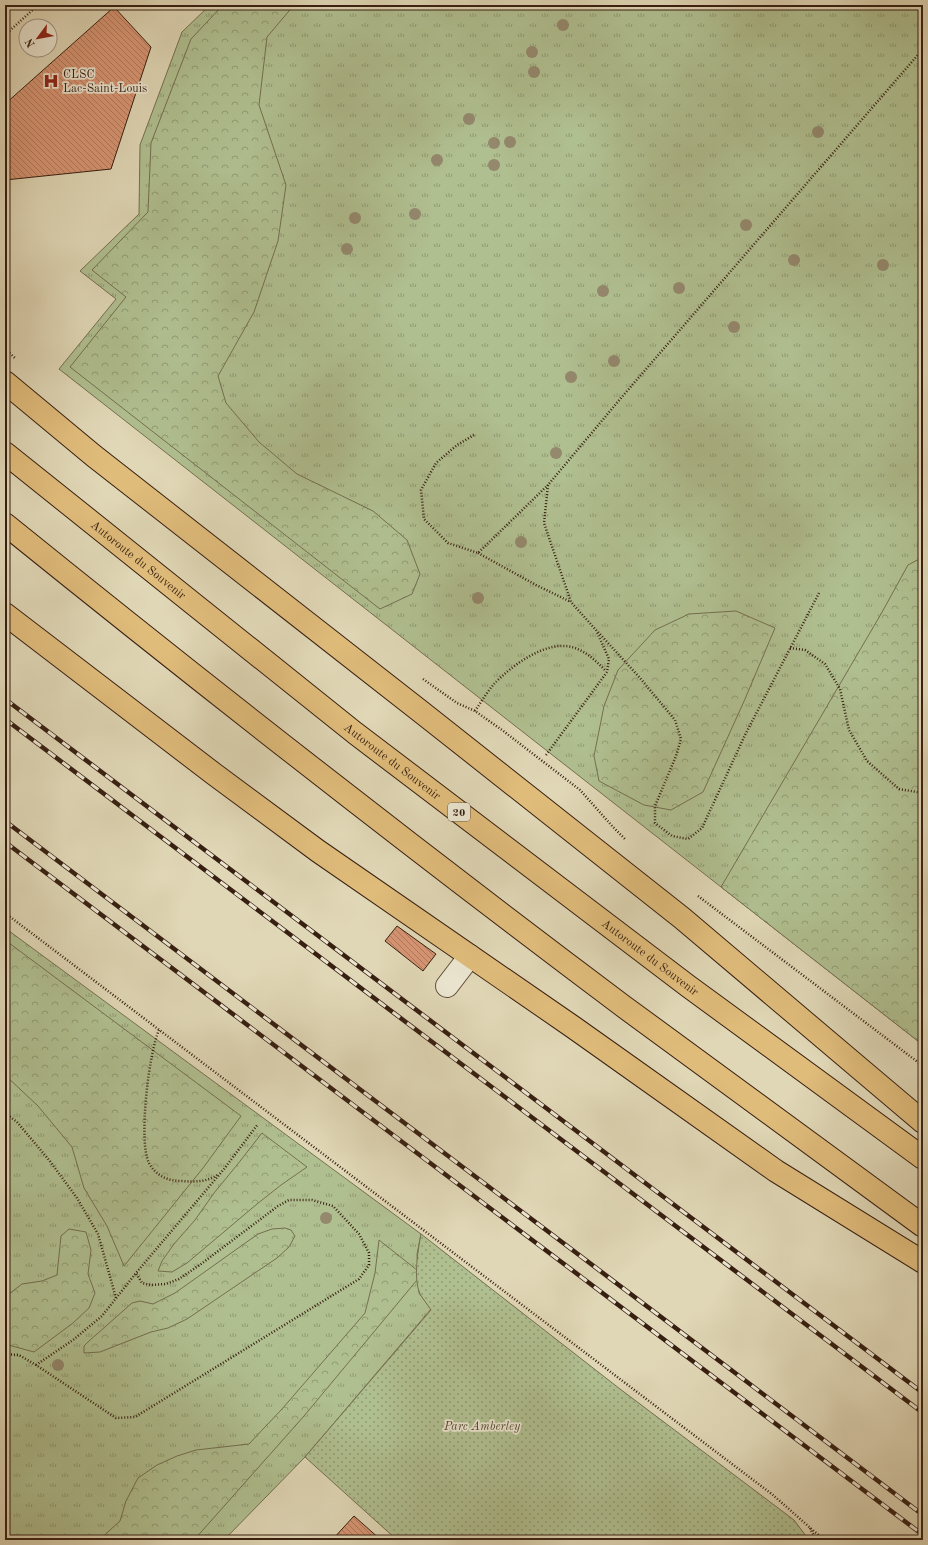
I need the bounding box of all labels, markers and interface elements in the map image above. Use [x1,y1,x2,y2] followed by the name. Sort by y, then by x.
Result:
[18,18,58,58] north arrow
[24,36,38,49] text: N
[63,69,147,95] place label: CLSC Lac-Saint-Louis
[42,72,60,90] hospital icon: CLSC Lac-Saint-Louis
[88,519,188,602] street label: Autoroute du Souvenir
[341,721,442,803] street label: Autoroute du Souvenir
[448,803,470,821] road number: 20
[599,918,700,999] street label: Autoroute du Souvenir
[443,1421,521,1433] park label: Parc Amberley

